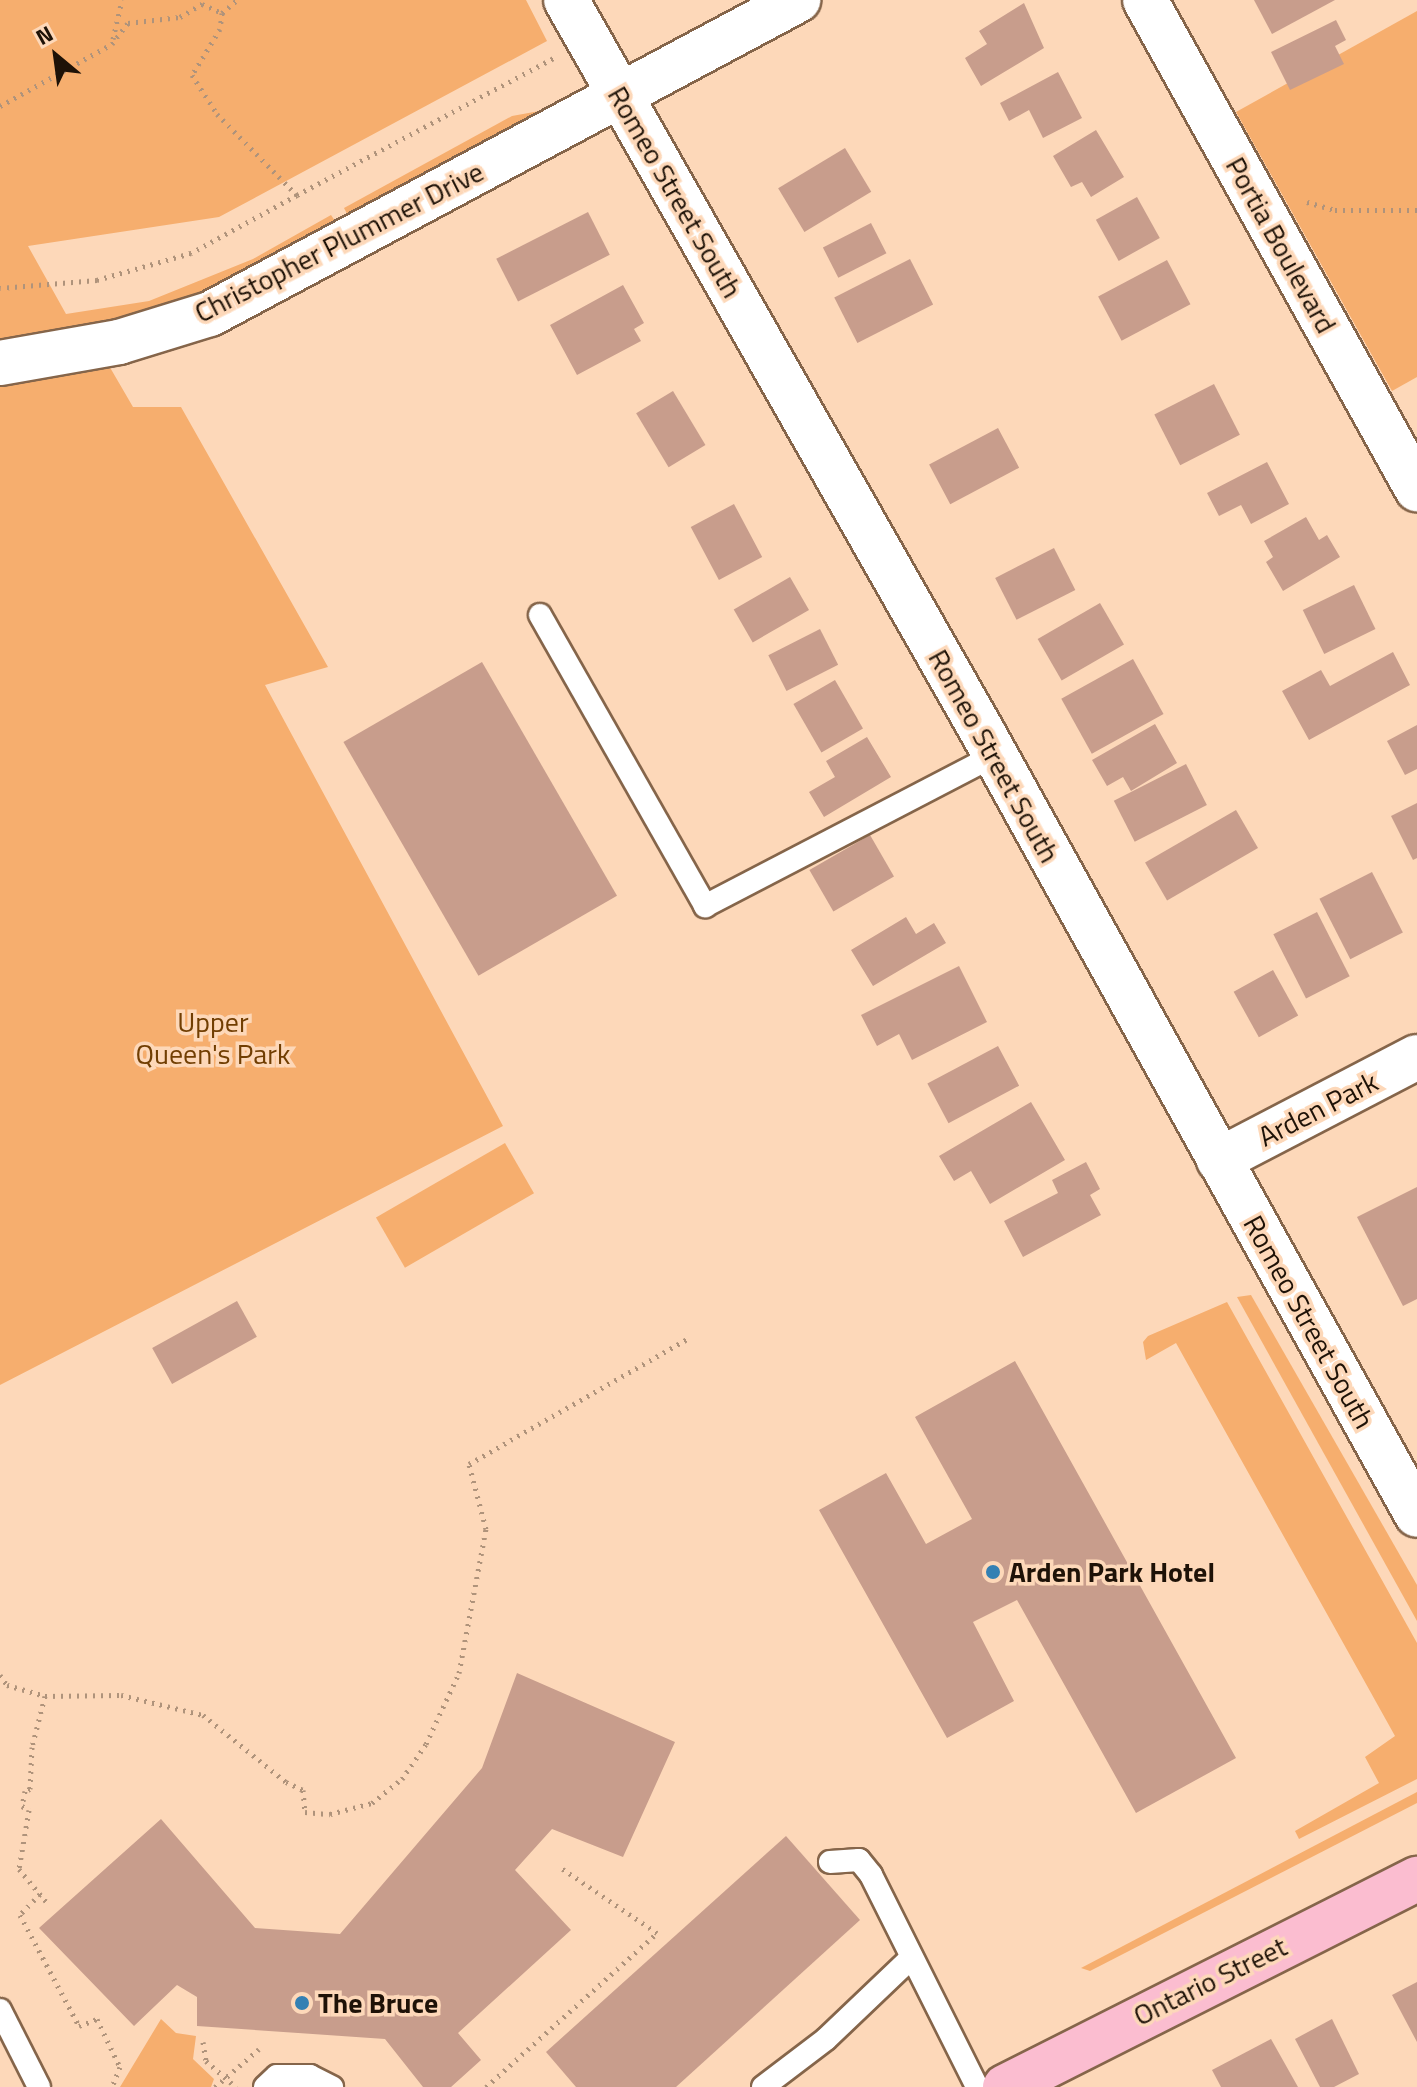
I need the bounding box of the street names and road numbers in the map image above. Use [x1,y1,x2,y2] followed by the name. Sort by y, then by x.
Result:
[601,80,749,304] street label: Romeo Street South
[1219,151,1343,339] street label: Portia Boulevard
[189,155,489,329] street label: Christopher Plummer Drive
[922,644,1066,868] street label: Romeo Street South
[1253,1065,1383,1153] street label: Arden Park
[1237,1210,1381,1434] street label: Romeo Street South
[1128,1929,1292,2033] street label: Ontario Street

